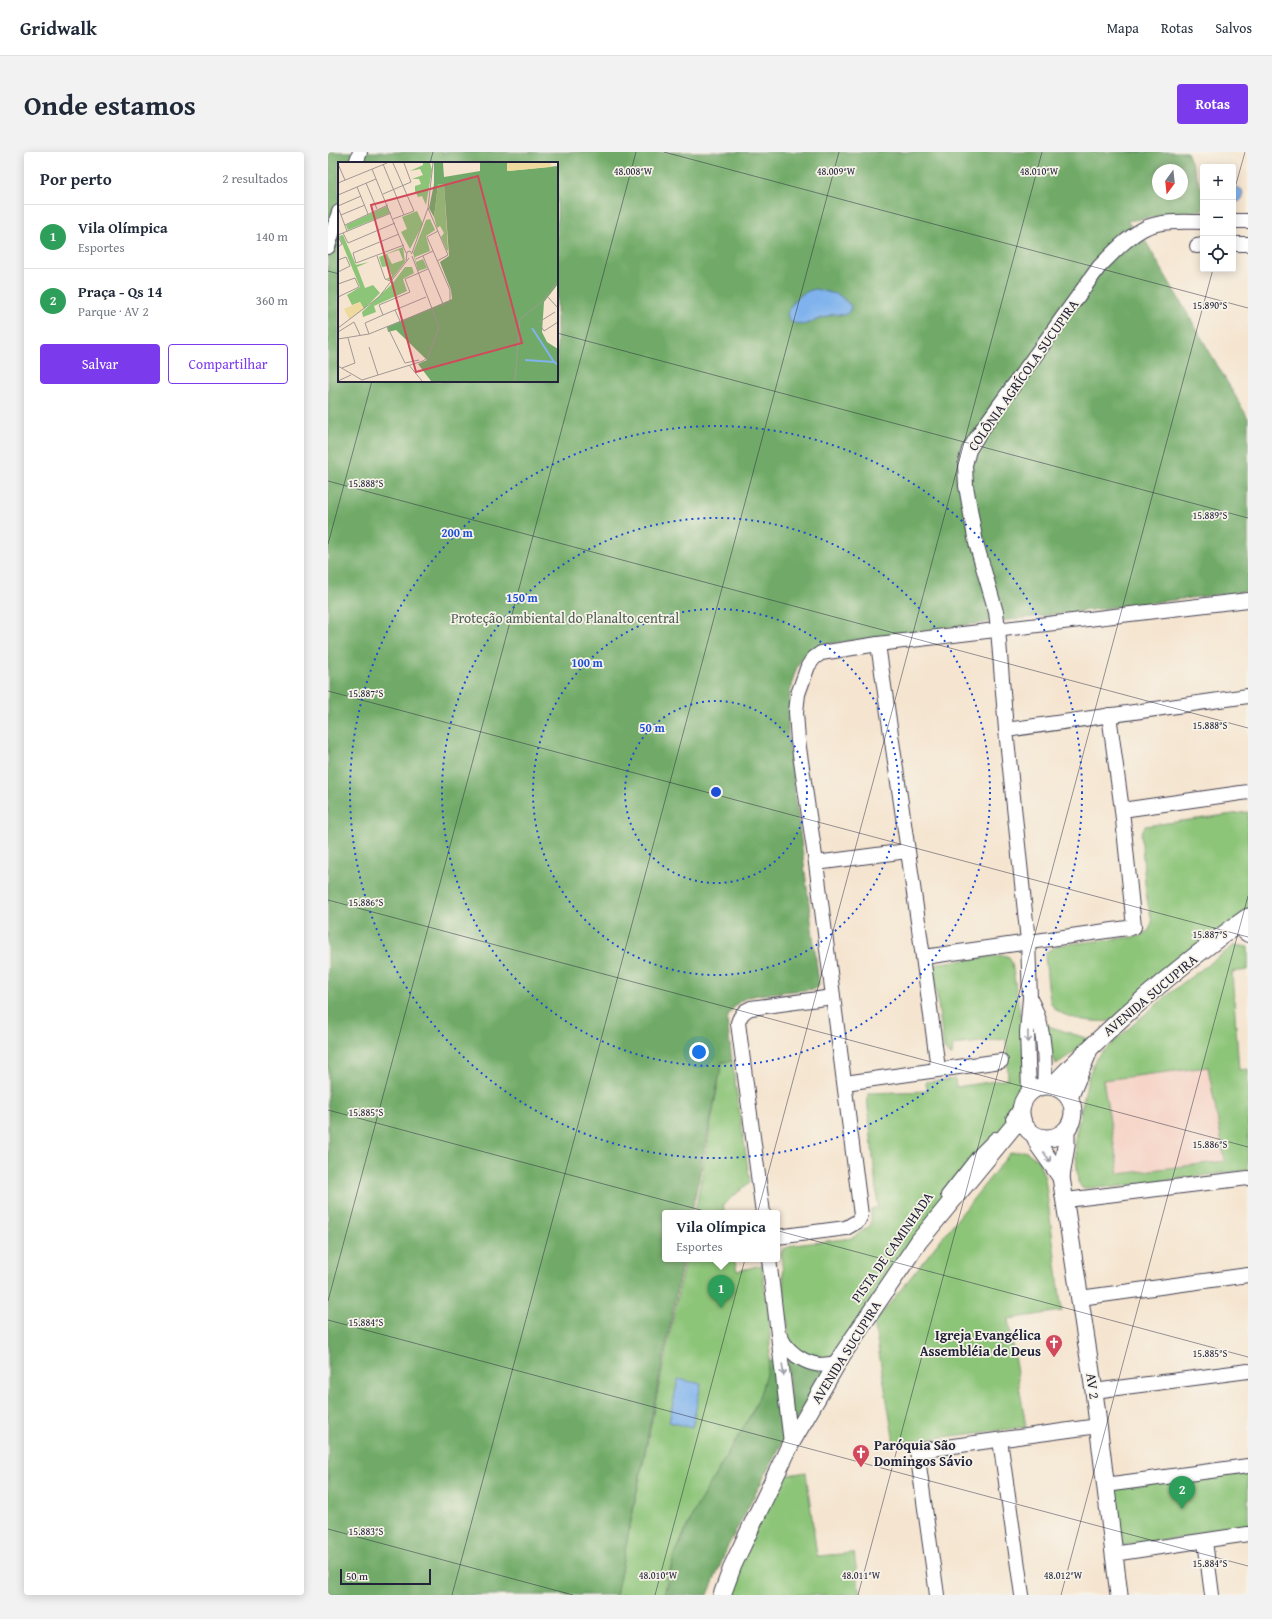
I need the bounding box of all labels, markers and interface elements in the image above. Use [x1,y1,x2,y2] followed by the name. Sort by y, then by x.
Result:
[20,14,97,42] text: Gridwalk
[1107,18,1139,38] text: Mapa
[1161,18,1193,38] text: Rotas
[1215,18,1252,38] text: Salvos
[24,84,196,125] text: Onde estamos
[1177,84,1248,124] button: Rotas
[338,162,558,382] inset map
[614,164,653,179] text: 48.008°W
[817,164,856,179] text: 48.009°W
[1020,164,1059,179] text: 48.010°W
[1152,164,1188,200] north arrow
[1200,164,1236,272] map controls
[1200,164,1236,200] button: +
[40,166,112,191] text: Por perto
[222,169,288,188] text: 2 resultados
[1200,200,1236,236] button: −
[78,217,168,238] text: Vila Olímpica
[50,227,56,246] text: 1
[256,227,288,246] text: 140 m
[1200,236,1236,272] button: locate
[78,238,125,257] text: Esportes
[78,281,163,302] text: Praça - Qs 14
[50,291,56,310] text: 2
[256,291,288,310] text: 360 m
[963,295,1083,455] street label: COLÔNIA AGRÍCOLA SUCUPIRA
[1193,298,1228,313] text: 15.890°S
[78,302,149,321] text: Parque · AV 2
[40,344,160,384] button: Salvar
[168,344,288,384] button: Compartilhar
[349,476,384,491] text: 15.888°S
[1193,508,1228,523] text: 15.889°S
[441,524,474,541] text: 200 m
[506,589,539,606] text: 150 m
[451,608,679,628] park label: Proteção ambiental do Planalto central
[571,654,604,671] text: 100 m
[349,686,384,701] text: 15.887°S
[1193,718,1228,733] text: 15.888°S
[639,719,665,736] text: 50 m
[709,785,723,799] centre of rings
[349,895,384,910] text: 15.886°S
[1193,927,1228,942] text: 15.887°S
[1098,949,1202,1041] street label: AVENIDA SUCUPIRA
[1024,1030,1032,1043] one-way arrow
[689,1042,709,1062] your location
[349,1105,384,1120] text: 15.885°S
[1193,1137,1228,1152] text: 15.886°S
[1043,1151,1051,1162] one-way arrow
[846,1187,938,1306] street label: PISTA DE CAMINHADA
[662,1210,780,1262] popup
[676,1216,766,1237] text: Vila Olímpica
[676,1237,723,1256] text: Esportes
[708,1275,734,1308] pin: 1
[806,1296,886,1407] street label: AVENIDA SUCUPIRA
[349,1315,384,1330] text: 15.884°S
[920,1325,1042,1361] place label: Igreja Evangélica Assembléia de Deus
[1044,1333,1064,1358] church icon: Igreja Evangélica Assembléia de Deus
[1193,1346,1228,1361] text: 15.885°S
[779,1363,786,1376] one-way arrow
[1081,1372,1105,1400] street label: AV 2
[874,1435,973,1471] place label: Paróquia São Domingos Sávio
[851,1443,871,1468] church icon: Paróquia São Domingos Sávio
[1169,1476,1195,1509] pin: 2
[349,1524,384,1539] text: 15.883°S
[1193,1556,1228,1571] text: 15.884°S
[340,1567,431,1586] scale bar
[346,1568,368,1584] text: 50 m
[639,1568,678,1583] text: 48.010°W
[842,1568,881,1583] text: 48.011°W
[1044,1568,1083,1583] text: 48.012°W

